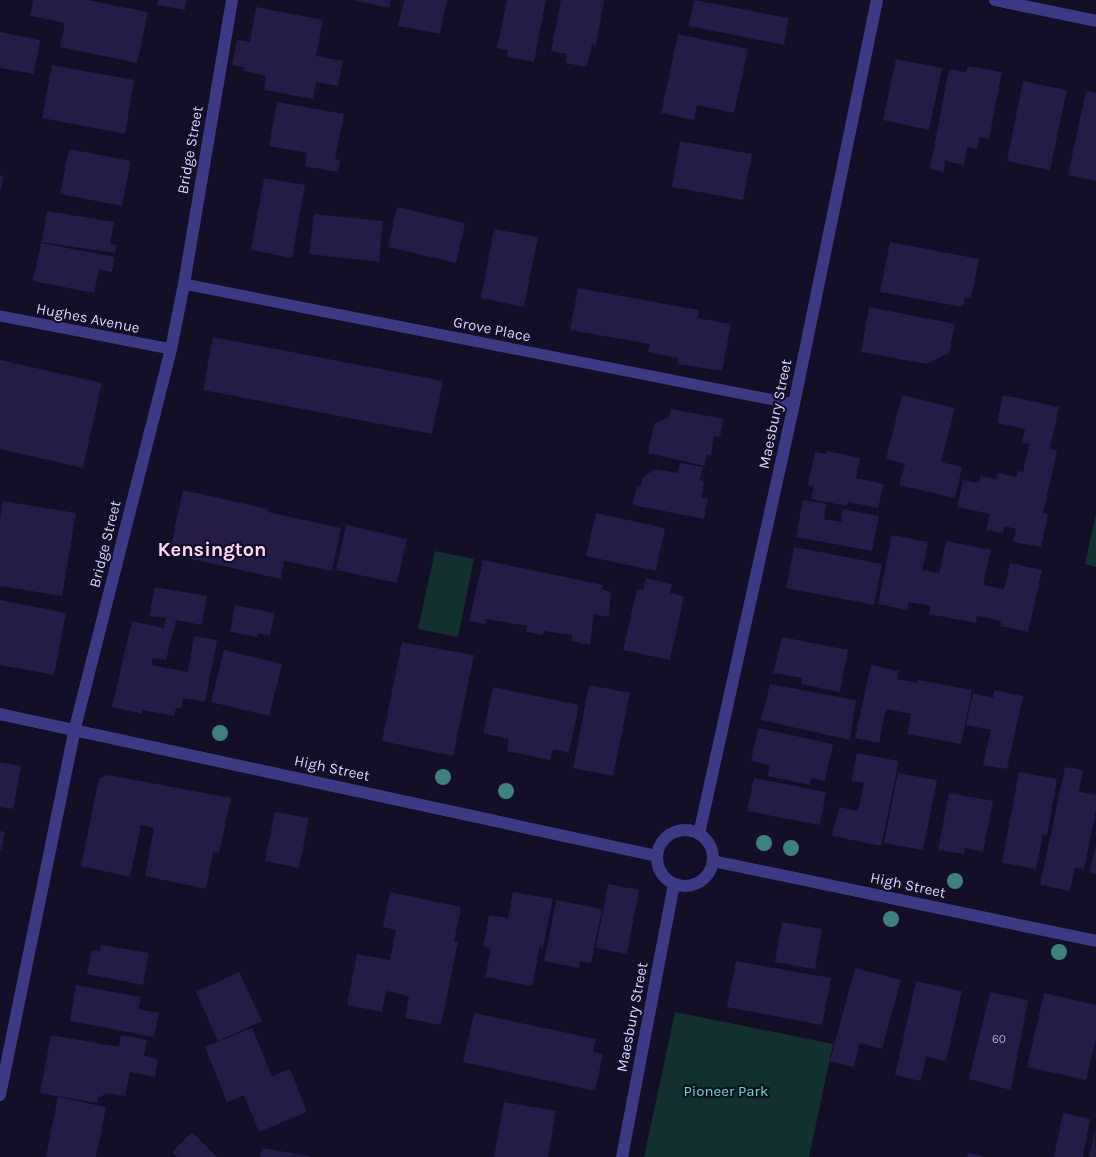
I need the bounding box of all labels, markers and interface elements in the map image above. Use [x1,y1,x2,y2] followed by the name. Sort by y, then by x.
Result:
[173,104,207,195] street label: Bridge Street
[35,299,141,337] street label: Hughes Avenue
[452,313,532,345] street label: Grove Place
[755,357,795,470] street label: Maesbury Street
[85,498,125,589] street label: Bridge Street
[157,538,267,561] district label: Kensington
[293,751,372,785] street label: High Street
[869,868,948,902] street label: High Street
[613,960,652,1074] street label: Maesbury Street
[992,1032,1006,1046] house number: 60
[684,1082,768,1100] park label: Pioneer Park

